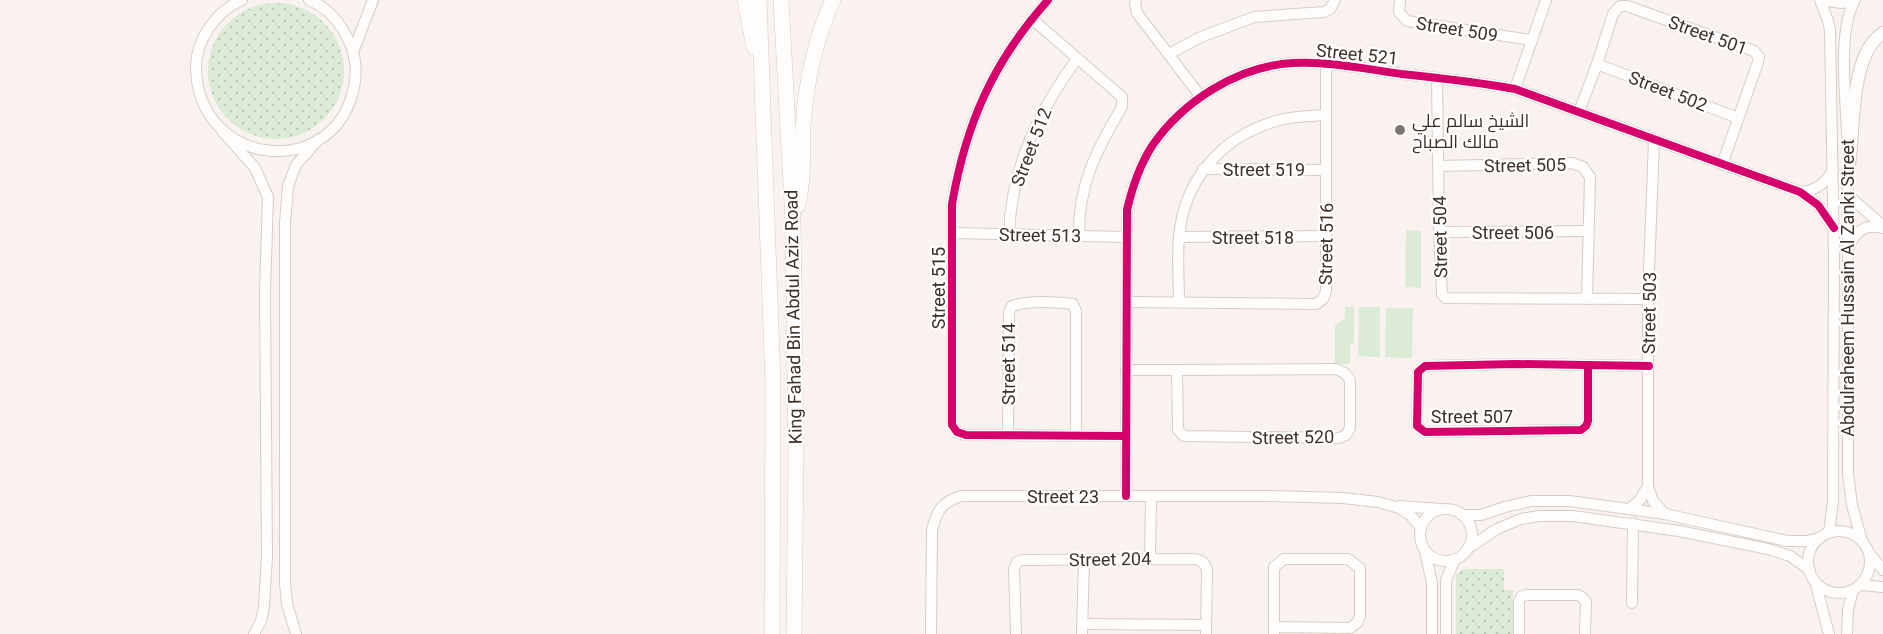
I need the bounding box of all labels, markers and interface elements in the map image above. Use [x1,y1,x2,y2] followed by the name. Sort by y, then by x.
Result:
[1666,11,1750,59] street label: Street 501
[1415,12,1499,46] street label: Street 509
[1315,39,1399,69] street label: Street 521
[1626,66,1710,116] street label: Street 502
[1006,105,1056,189] street label: Street 512
[1412,110,1529,154] place label: الشيخ سالم علي مالك الصباح
[1393,123,1407,137] marker: الشيخ سالم علي مالك الصباح
[1837,139,1858,437] street label: Abdulraheem Hussain Al Zanki Street
[1484,154,1566,176] street label: Street 505
[1223,159,1305,180] street label: Street 519
[780,190,806,444] street label: King Fahad Bin Abdul Aziz Road
[1429,196,1451,278] street label: Street 504
[1315,203,1337,285] street label: Street 516
[1472,222,1554,243] street label: Street 506
[999,224,1081,246] street label: Street 513
[1212,227,1294,248] street label: Street 518
[928,247,949,329] street label: Street 515
[1638,272,1660,354] street label: Street 503
[998,323,1019,405] street label: Street 514
[1431,406,1513,427] street label: Street 507
[1252,426,1334,448] street label: Street 520
[1027,486,1099,507] street label: Street 23
[1069,548,1151,570] street label: Street 204

